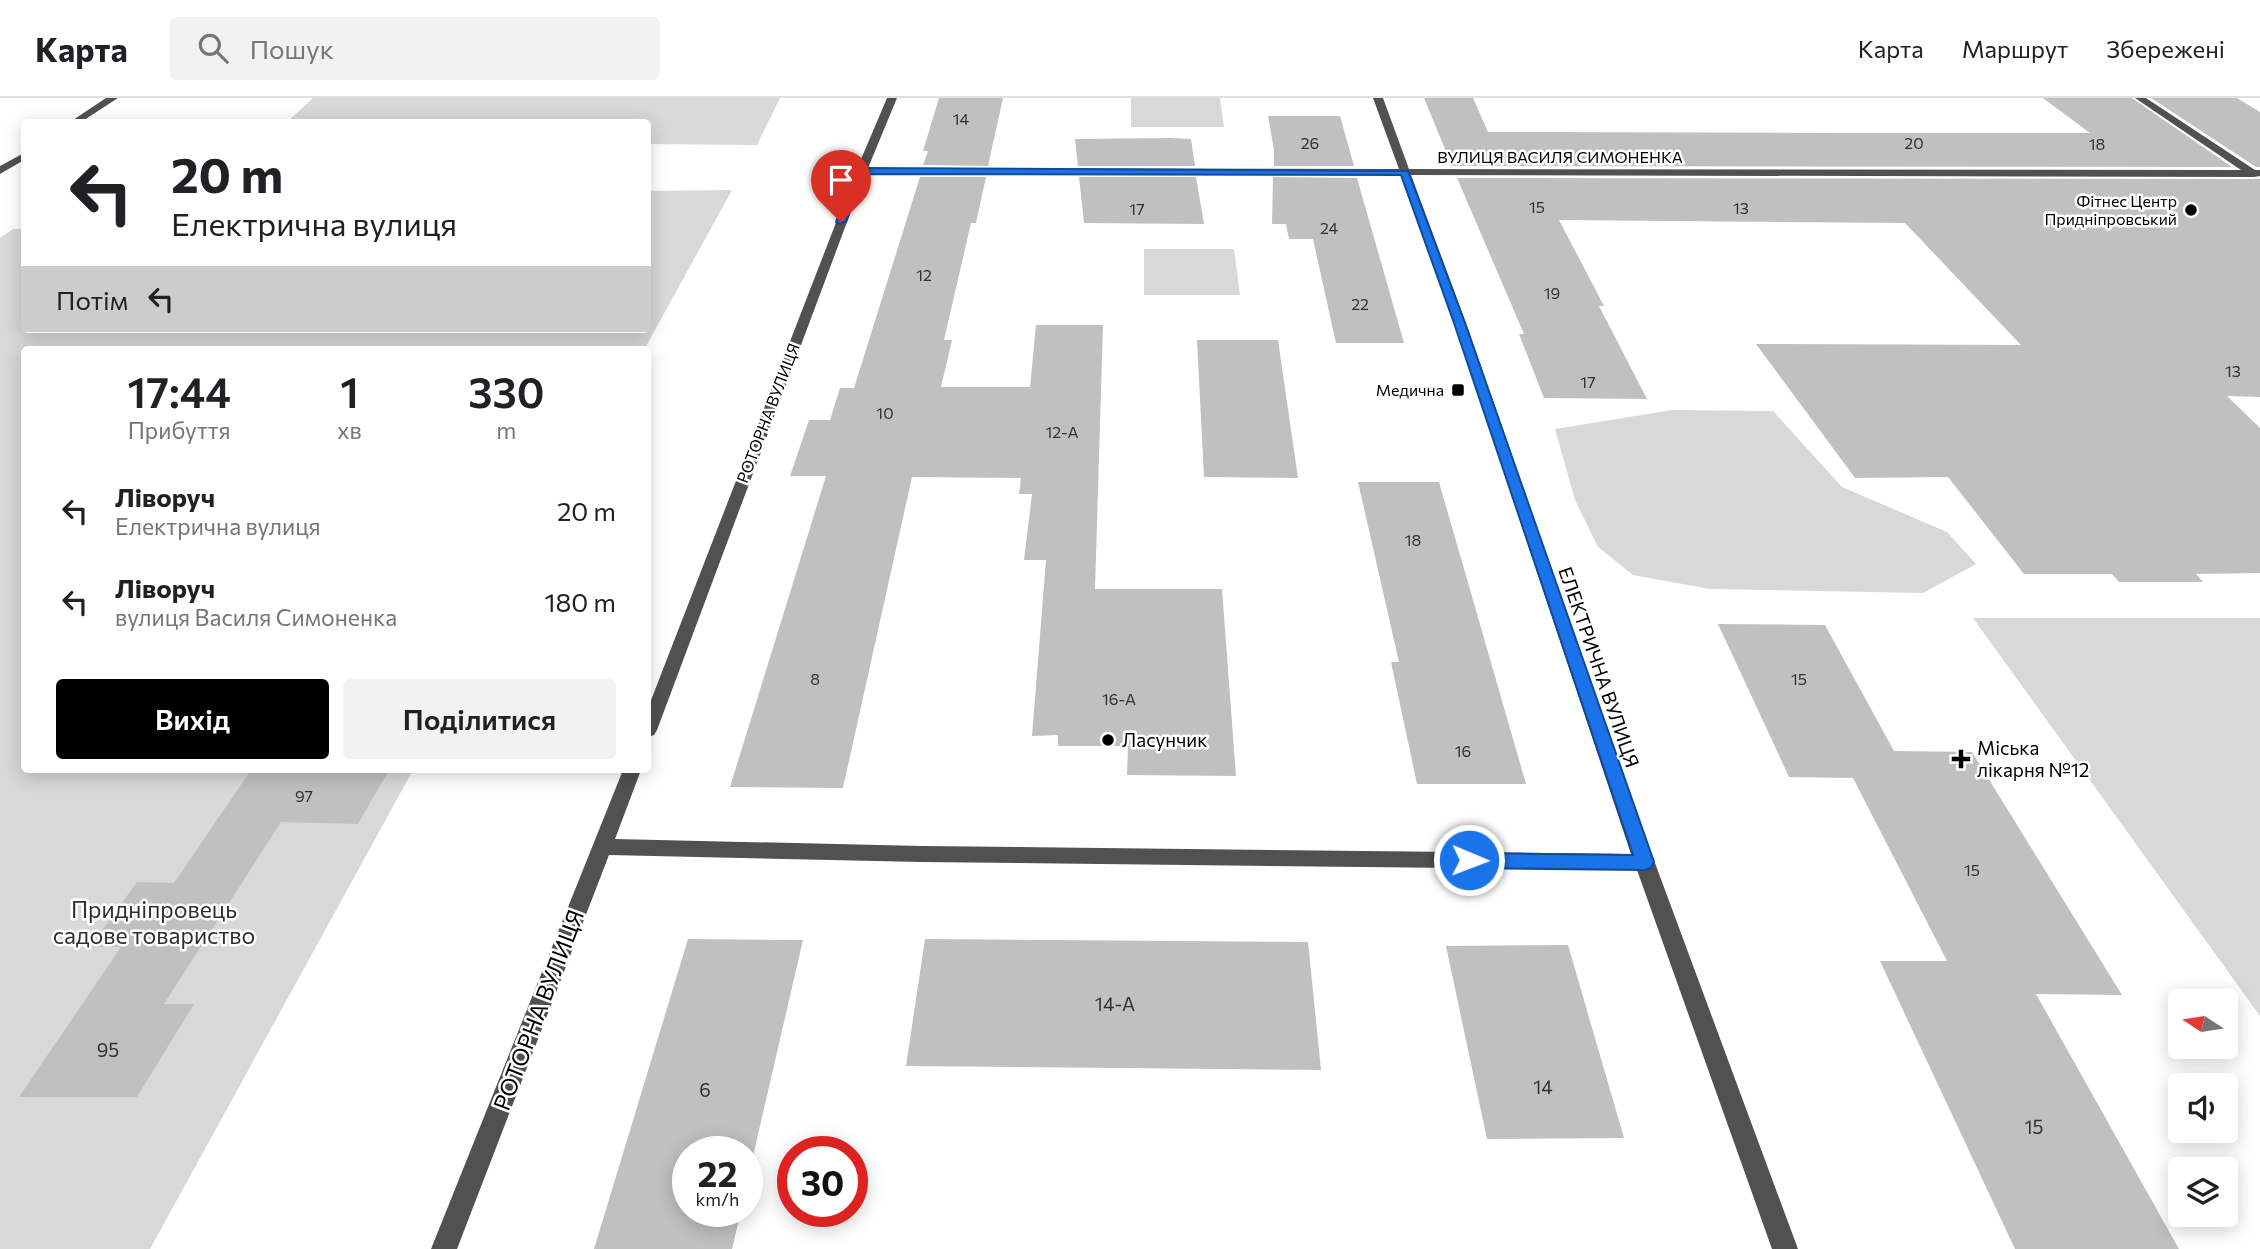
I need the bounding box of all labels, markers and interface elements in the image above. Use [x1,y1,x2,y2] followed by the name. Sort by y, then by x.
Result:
[170,17,660,80] search box
[35,28,128,69] text: Карта
[194,29,232,67] icon: search
[250,33,334,64] text: Пошук
[1858,34,1924,63] text: Карта
[1962,34,2068,63] text: Маршрут
[2106,34,2225,63] text: Збережені
[953,109,970,128] house number: 14
[1301,133,1319,152] house number: 26
[1904,133,1924,152] house number: 20
[2089,134,2105,153] house number: 18
[171,143,283,203] text: 20 m
[56,147,147,238] icon: left
[1437,147,1683,166] street label: ВУЛИЦЯ ВАСИЛЯ СИМОНЕНКА
[811,150,871,222] pin
[822,161,860,199] icon: arrive
[2044,191,2177,228] place label: Фітнес Центр Придніпровський
[1529,197,1545,216] house number: 15
[1733,198,1749,217] house number: 13
[1129,199,1145,218] house number: 17
[2183,202,2199,218] marker: Фітнес Центр Придніпровський
[171,203,457,243] text: Електрична вулиця
[1320,218,1338,237] house number: 24
[916,265,932,284] house number: 12
[142,280,180,318] icon: left
[1544,283,1560,302] house number: 19
[56,284,128,315] text: Потім
[1351,294,1369,313] house number: 22
[732,340,803,485] street label: РОТОРНА ВУЛИЦЯ
[2225,361,2241,380] house number: 13
[128,365,231,417] text: 17:44
[340,365,359,417] text: 1
[468,365,544,417] text: 330
[1580,372,1596,391] house number: 17
[1376,380,1444,399] place label: Медична
[1450,382,1466,398] marker: Медична
[876,403,894,422] house number: 10
[128,416,231,444] text: Прибуття
[337,416,362,444] text: хв
[496,416,516,444] text: m
[1045,422,1079,441] house number: 12-А
[115,481,215,512] text: Ліворуч
[56,492,94,530] icon: left
[557,495,616,526] text: 20 m
[115,512,321,540] text: Електрична вулиця
[1405,530,1421,549] house number: 18
[1554,563,1645,770] street label: ЕЛЕКТРИЧНА ВУЛИЦЯ
[115,572,215,603] text: Ліворуч
[56,583,94,621] icon: left
[544,586,616,617] text: 180 m
[115,603,397,631] text: вулиця Василя Симоненка
[810,669,820,688] house number: 8
[1791,669,1807,688] house number: 15
[56,679,329,759] button: Вихід
[343,679,616,759] button: Поділитися
[1102,689,1136,708] house number: 16-А
[1122,728,1207,751] place label: Ласунчик
[1100,732,1116,748] marker: Ласунчик
[1977,736,2089,781] place label: Міська лікарня №12
[1455,741,1471,760] house number: 16
[1951,749,1971,769] marker: Міська лікарня №12
[295,786,313,805] house number: 97
[1432,823,1506,897] position arrow
[1964,860,1980,879] house number: 15
[53,895,255,949] park label: Придніпровець садове товариство
[487,905,589,1114] street label: РОТОРНА ВУЛИЦЯ
[2168,989,2238,1059] north arrow
[2168,989,2238,1227] map controls
[1095,992,1135,1015] house number: 14-А
[97,1038,119,1061] house number: 95
[2168,1073,2238,1143] button: sound
[1533,1075,1553,1098] house number: 14
[699,1078,711,1101] house number: 6
[2024,1115,2044,1138] house number: 15
[777,1136,868,1227] speed limit sign: 30
[698,1151,737,1194] text: 22
[2168,1157,2238,1227] button: layers
[696,1188,739,1210] text: km/h

